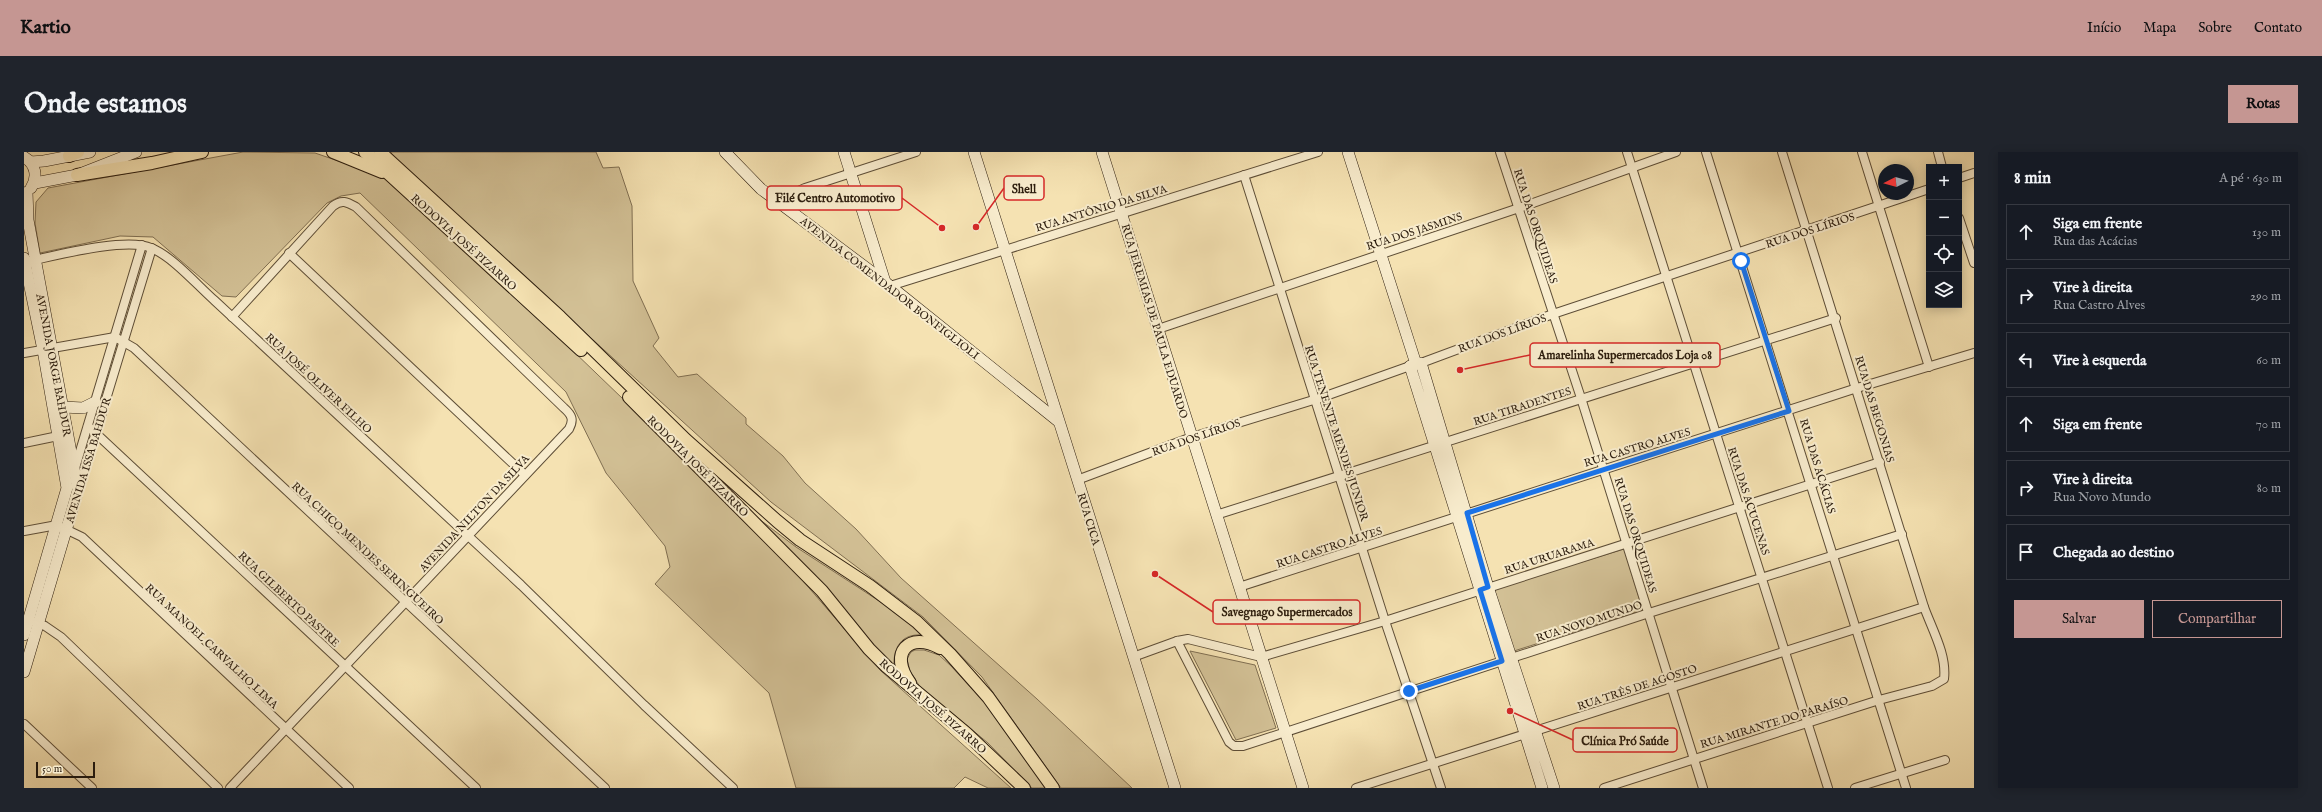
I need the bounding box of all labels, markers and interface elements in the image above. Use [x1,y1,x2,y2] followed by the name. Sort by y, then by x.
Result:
[20,16,71,40] text: Kartio
[2087,19,2121,37] text: Início
[2143,19,2176,37] text: Mapa
[2198,19,2232,37] text: Sobre
[2254,19,2302,37] text: Contato
[2228,85,2298,123] button: Rotas
[24,87,187,122] text: Onde estamos
[1878,164,1914,200] north arrow
[1926,164,1962,308] map controls
[1926,164,1962,200] button: +
[1510,167,1560,286] street label: RUA DAS ORQUIDEAS
[2014,168,2051,189] text: 8 min
[2219,170,2282,187] text: A pé · 630 m
[1004,176,1044,200] callout: Shell
[1012,182,1037,197] text: Shell
[1034,182,1169,236] street label: RUA ANTÔNIO DA SILVA
[767,186,902,210] callout: Filé Centro Automotivo
[407,191,519,294] street label: RODOVIA JOSÉ PIZARRO
[775,191,895,206] text: Filé Centro Automotivo
[1926,200,1962,236] button: −
[1365,210,1464,254] street label: RUA DOS JASMINS
[1764,210,1857,252] street label: RUA DOS LÍRIOS
[796,214,982,363] street label: AVENIDA COMENDADOR BONFIGLIOLI
[2053,214,2142,233] text: Siga em frente
[2015,221,2037,243] icon: ahead
[1118,222,1190,420] street label: RUA JEREMIAS DE PAULA EDUARDO
[2252,224,2281,241] text: 130 m
[2053,233,2137,250] text: Rua das Acácias
[1926,236,1962,272] button: locate
[1732,252,1750,270] route start
[1926,272,1962,308] button: layers
[2053,278,2132,297] text: Vire à direita
[2015,285,2037,307] icon: right
[2250,288,2281,305] text: 290 m
[32,292,74,438] street label: AVENIDA JORGE BAHDUR
[2053,297,2145,314] text: Rua Castro Alves
[1456,311,1549,356] street label: RUA DOS LÍRIOS
[262,331,375,437] street label: RUA JOSÉ OLIVER FILHO
[1530,343,1720,367] callout: Amarelinha Supermercados Loja 08
[1301,344,1371,524] street label: RUA TENENTE MENDES JUNIOR
[1537,348,1712,364] text: Amarelinha Supermercados Loja 08
[2015,349,2037,371] icon: left
[2053,351,2146,370] text: Vire à esquerda
[2256,352,2281,369] text: 60 m
[1851,354,1897,465] street label: RUA DAS BEGONIAS
[1472,384,1573,429] street label: RUA TIRADENTES
[63,395,115,526] street label: AVENIDA ISSA BAHDUR
[644,413,751,520] street label: RODOVIA JOSÉ PIZARRO
[2015,413,2037,435] icon: ahead
[2053,415,2142,434] text: Siga em frente
[1150,416,1243,460] street label: RUA DOS LÍRIOS
[2256,416,2281,433] text: 70 m
[1796,417,1838,516] street label: RUA DAS ACÁCIAS
[1582,425,1693,471] street label: RUA CASTRO ALVES
[1724,445,1772,558] street label: RUA DAS ACUCENAS
[416,452,533,576] street label: AVENIDA NILTON DA SILVA
[2053,470,2132,489] text: Vire à direita
[1611,476,1659,595] street label: RUA DAS ORQUIDEAS
[2015,477,2037,499] icon: right
[288,479,446,628] street label: RUA CHICO MENDES SERINGUEIRO
[2257,480,2281,497] text: 80 m
[2053,489,2151,506] text: Rua Novo Mundo
[1073,491,1103,548] street label: RUA CICA
[1275,524,1384,572] street label: RUA CASTRO ALVES
[1503,536,1597,578] street label: RUA URUARAMA
[2015,541,2037,563] icon: arrive
[2053,543,2174,562] text: Chegada ao destino
[235,549,342,651] street label: RUA GILBERTO PASTRE
[142,581,281,713] street label: RUA MANOEL CARVALHO LIMA
[1535,598,1644,646] street label: RUA NOVO MUNDO
[1213,600,1360,624] callout: Savegnago Supermercados
[2014,600,2144,638] button: Salvar
[2152,600,2282,638] button: Compartilhar
[1222,605,1353,621] text: Savegnago Supermercados
[876,656,989,757] street label: RODOVIA JOSÉ PIZARRO
[1576,662,1699,714] street label: RUA TRÊS DE AGOSTO
[1400,682,1418,700] route end
[1699,694,1850,752] street label: RUA MIRANTE DO PARAÍSO
[1573,728,1677,752] callout: Clínica Pró Saúde
[1581,734,1669,749] text: Clínica Pró Saúde
[36,760,95,779] scale bar
[42,762,62,776] text: 50 m

